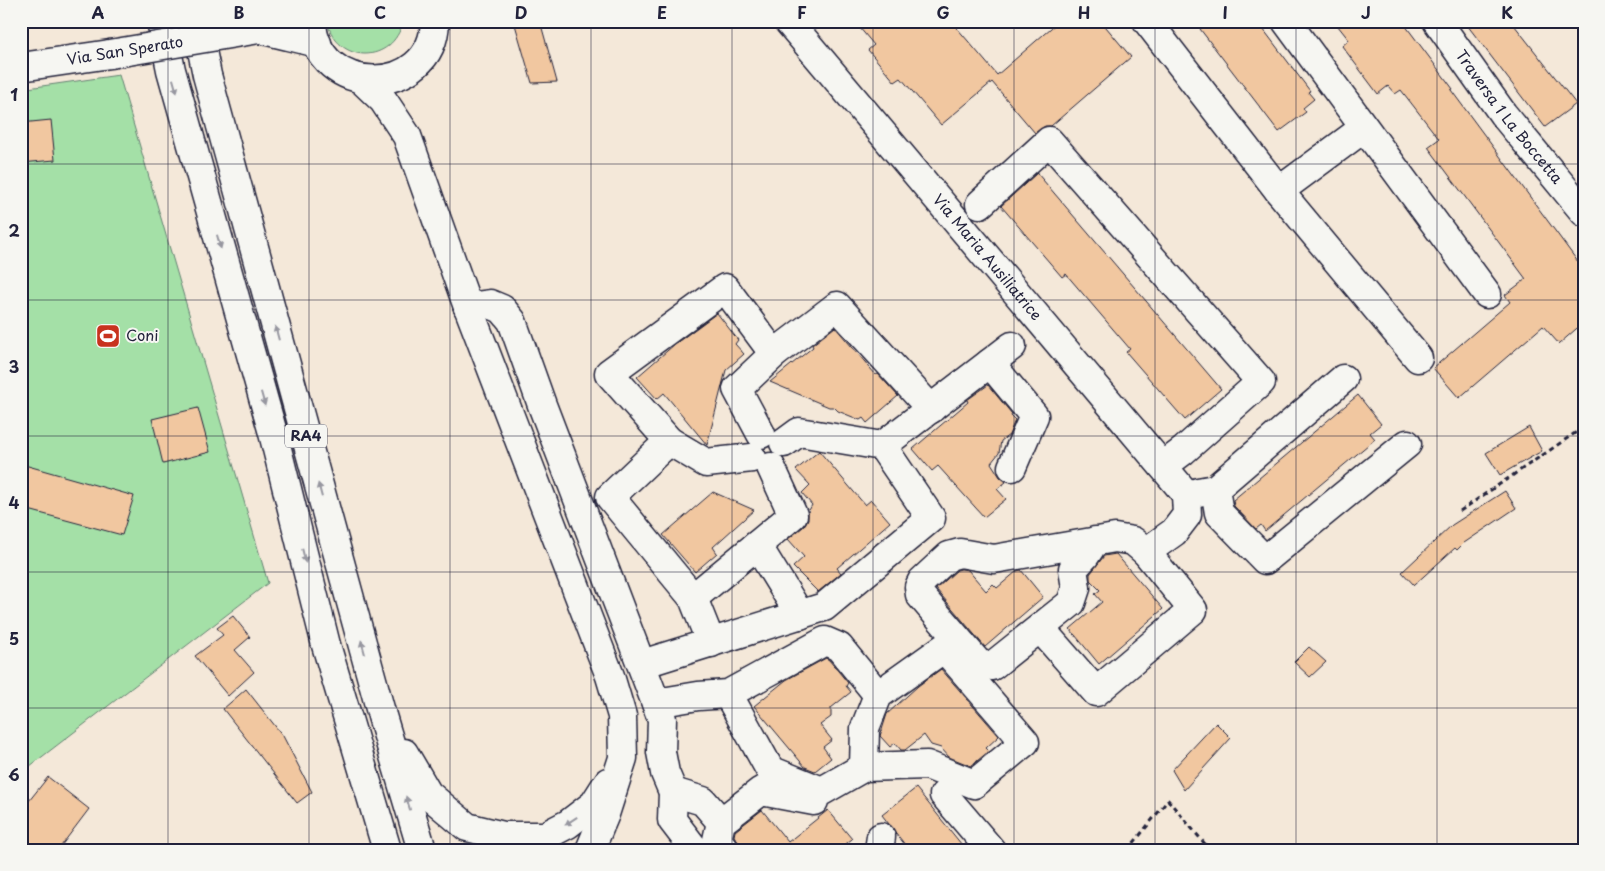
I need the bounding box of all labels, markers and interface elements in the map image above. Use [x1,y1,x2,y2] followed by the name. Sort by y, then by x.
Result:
[92,0,105,24] text: A
[234,0,245,24] text: B
[374,0,386,24] text: C
[515,0,527,24] text: D
[657,0,667,24] text: E
[797,0,807,24] text: F
[936,0,950,24] text: G
[1078,0,1090,24] text: H
[1222,0,1228,24] text: I
[1361,0,1371,24] text: J
[1501,0,1513,24] text: K
[65,29,185,70] street label: Via San Sperato
[1451,44,1569,189] street label: Traversa 1 La Boccetta
[172,79,180,94] one-way arrow
[10,82,18,106] text: 1
[928,188,1048,325] street label: Via Maria Ausiliatrice
[8,218,20,242] text: 2
[216,235,224,250] one-way arrow
[95,323,121,349] sports icon: Coni
[126,323,159,346] place label: Coni
[273,326,281,341] one-way arrow
[9,354,19,378] text: 3
[259,391,267,406] one-way arrow
[285,424,327,448] road number: RA4
[316,483,324,498] one-way arrow
[9,490,20,514] text: 4
[300,549,308,564] one-way arrow
[9,626,19,650] text: 5
[359,639,367,654] one-way arrow
[8,762,20,786] text: 6
[404,795,412,810] one-way arrow
[564,816,577,826] one-way arrow

